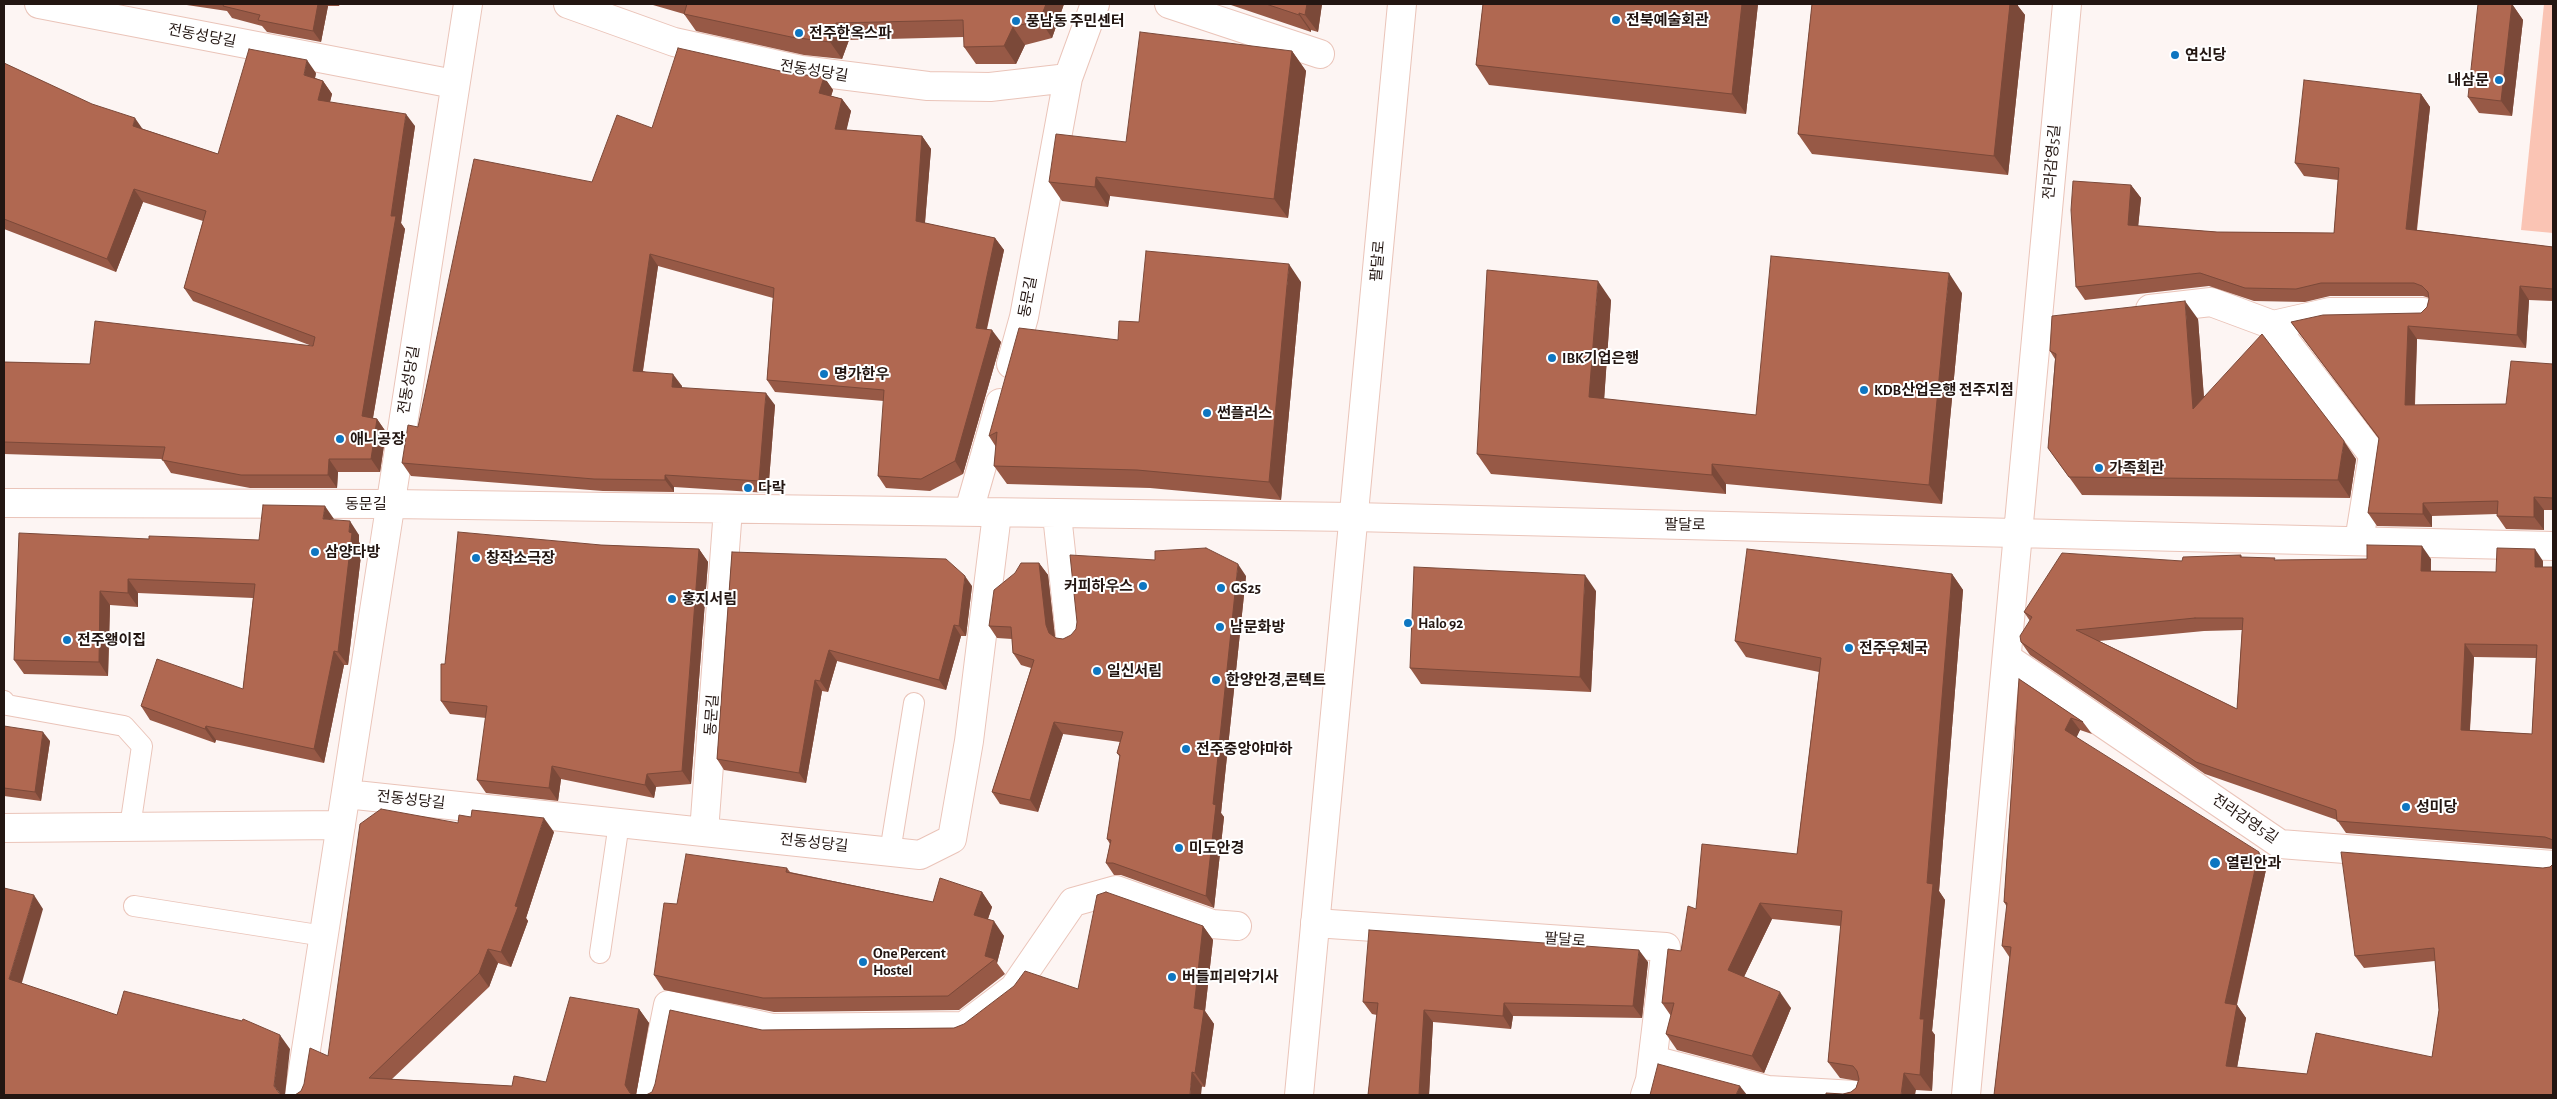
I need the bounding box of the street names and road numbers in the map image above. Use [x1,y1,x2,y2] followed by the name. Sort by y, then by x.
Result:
[166,21,238,51] street label: 전동성당길
[779,57,849,85] street label: 전동성당길
[2040,124,2064,200] street label: 전라감영5길
[1367,240,1389,282] street label: 팔달로
[1015,275,1041,319] street label: 동문길
[395,345,423,415] street label: 전동성당길
[345,495,387,513] street label: 동문길
[1664,516,1706,534] street label: 팔달로
[702,694,722,736] street label: 동문길
[376,787,446,813] street label: 전동성당길
[2209,790,2281,848] street label: 전라감영5길
[779,830,849,856] street label: 전동성당길
[1544,930,1586,950] street label: 팔달로

